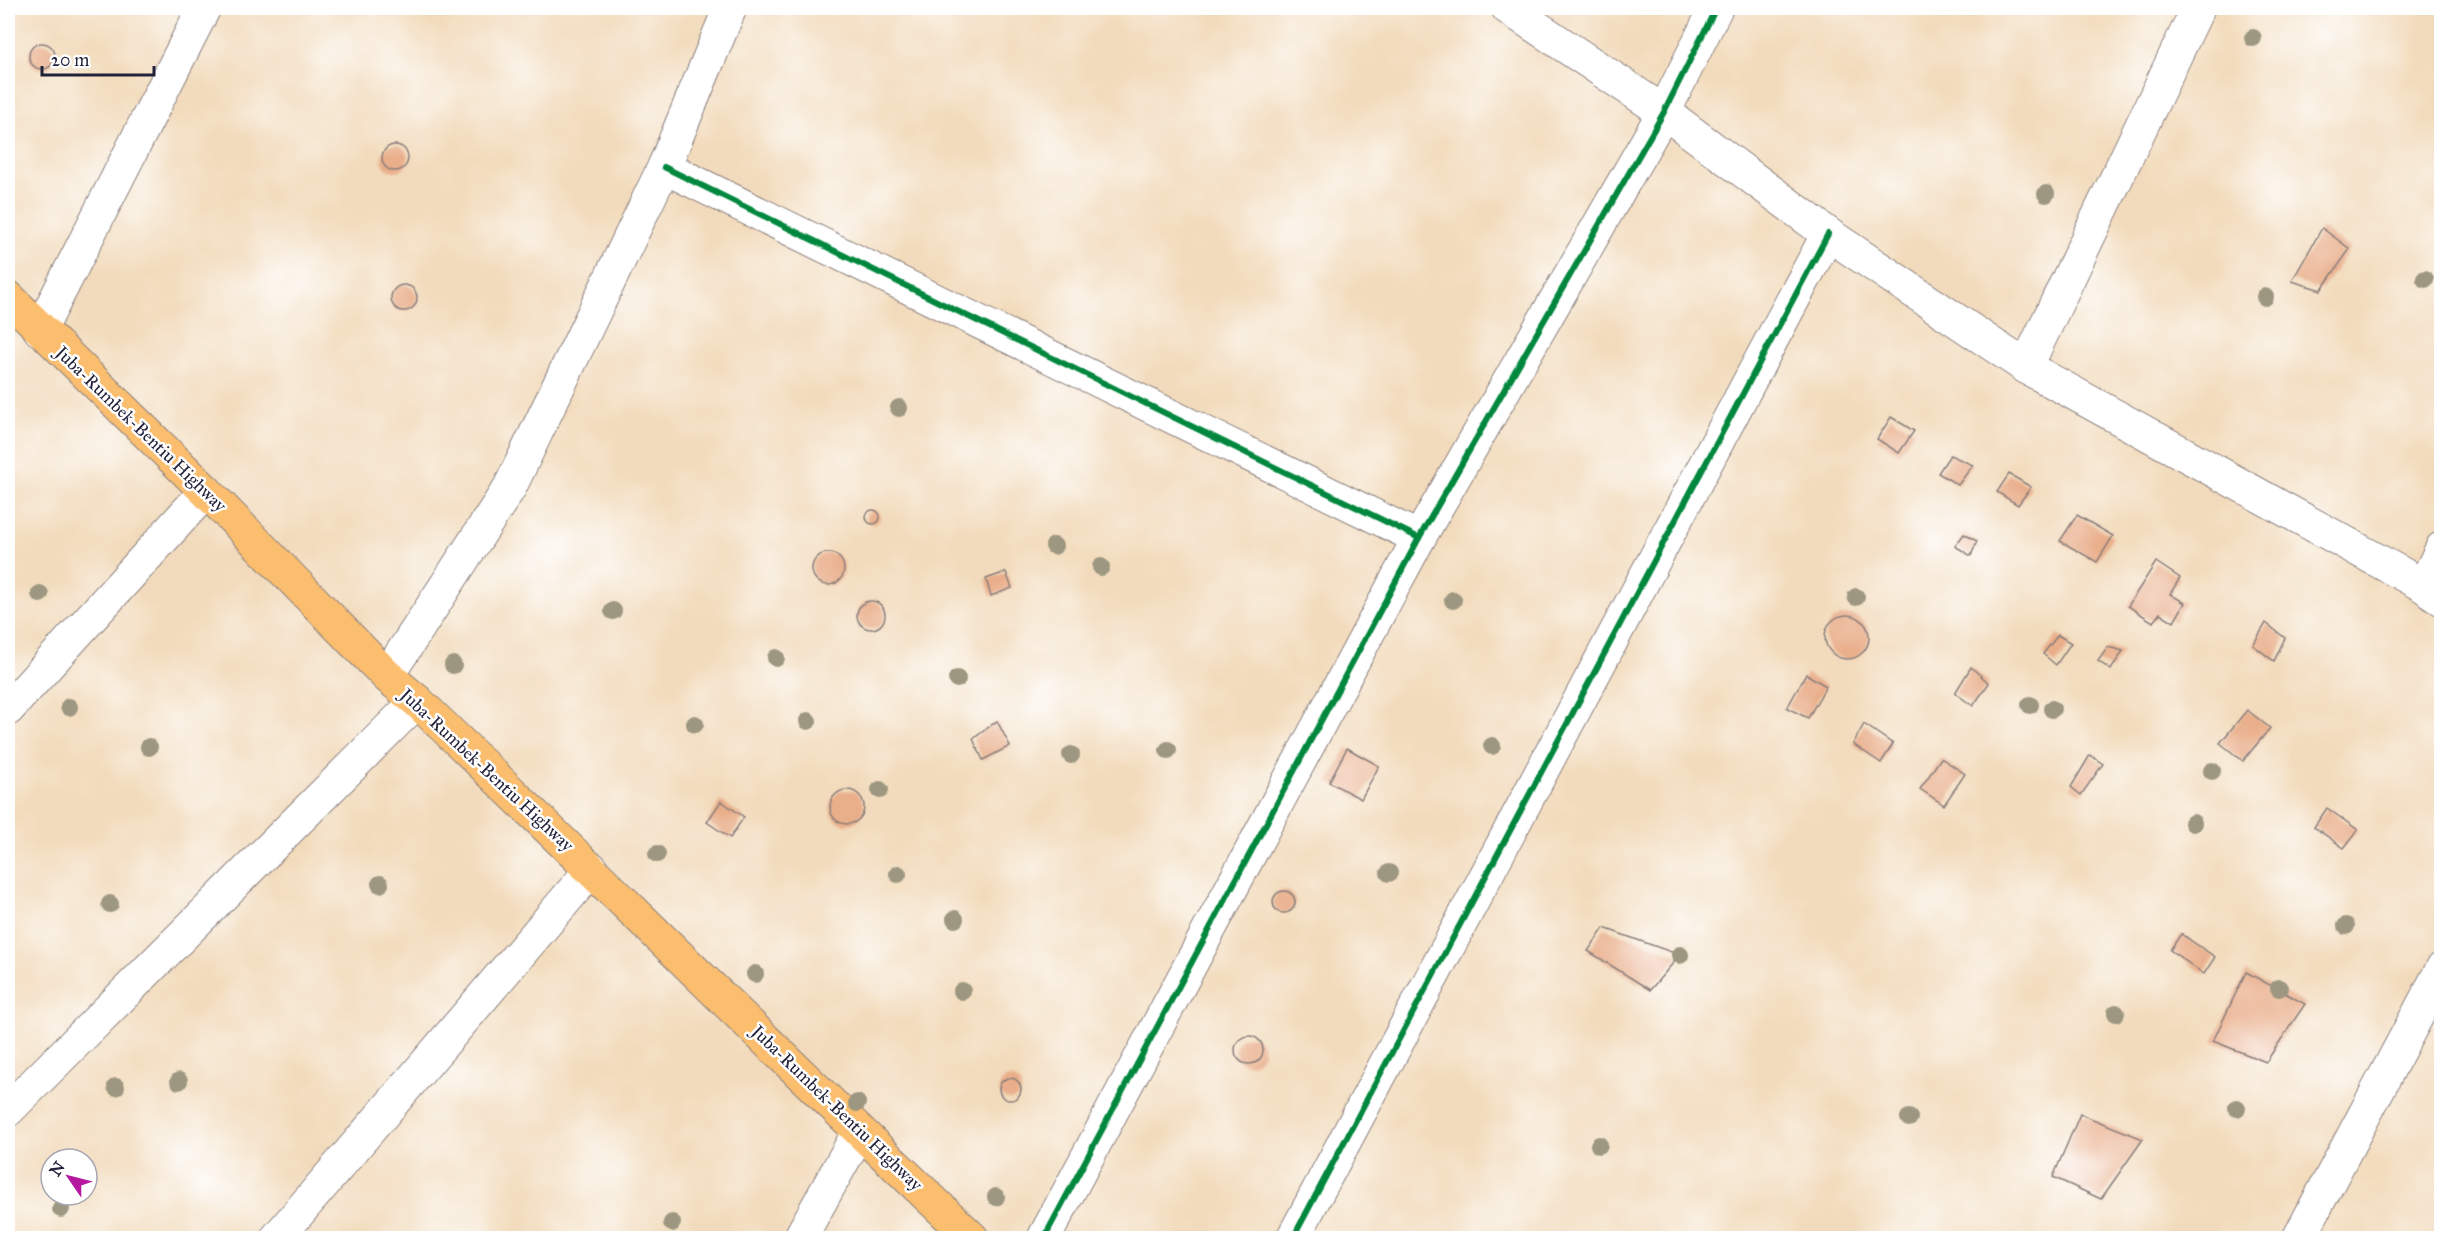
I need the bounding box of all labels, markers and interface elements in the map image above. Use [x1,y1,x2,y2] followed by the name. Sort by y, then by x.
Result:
[42,39,154,77] scale bar
[51,49,89,71] text: 20 m
[49,340,232,518] street label: Juba-Rumbek-Bentiu Highway
[394,682,579,857] street label: Juba-Rumbek-Bentiu Highway
[745,1019,928,1197] street label: Juba-Rumbek-Bentiu Highway
[39,1147,99,1207] north arrow
[45,1157,69,1180] text: N

